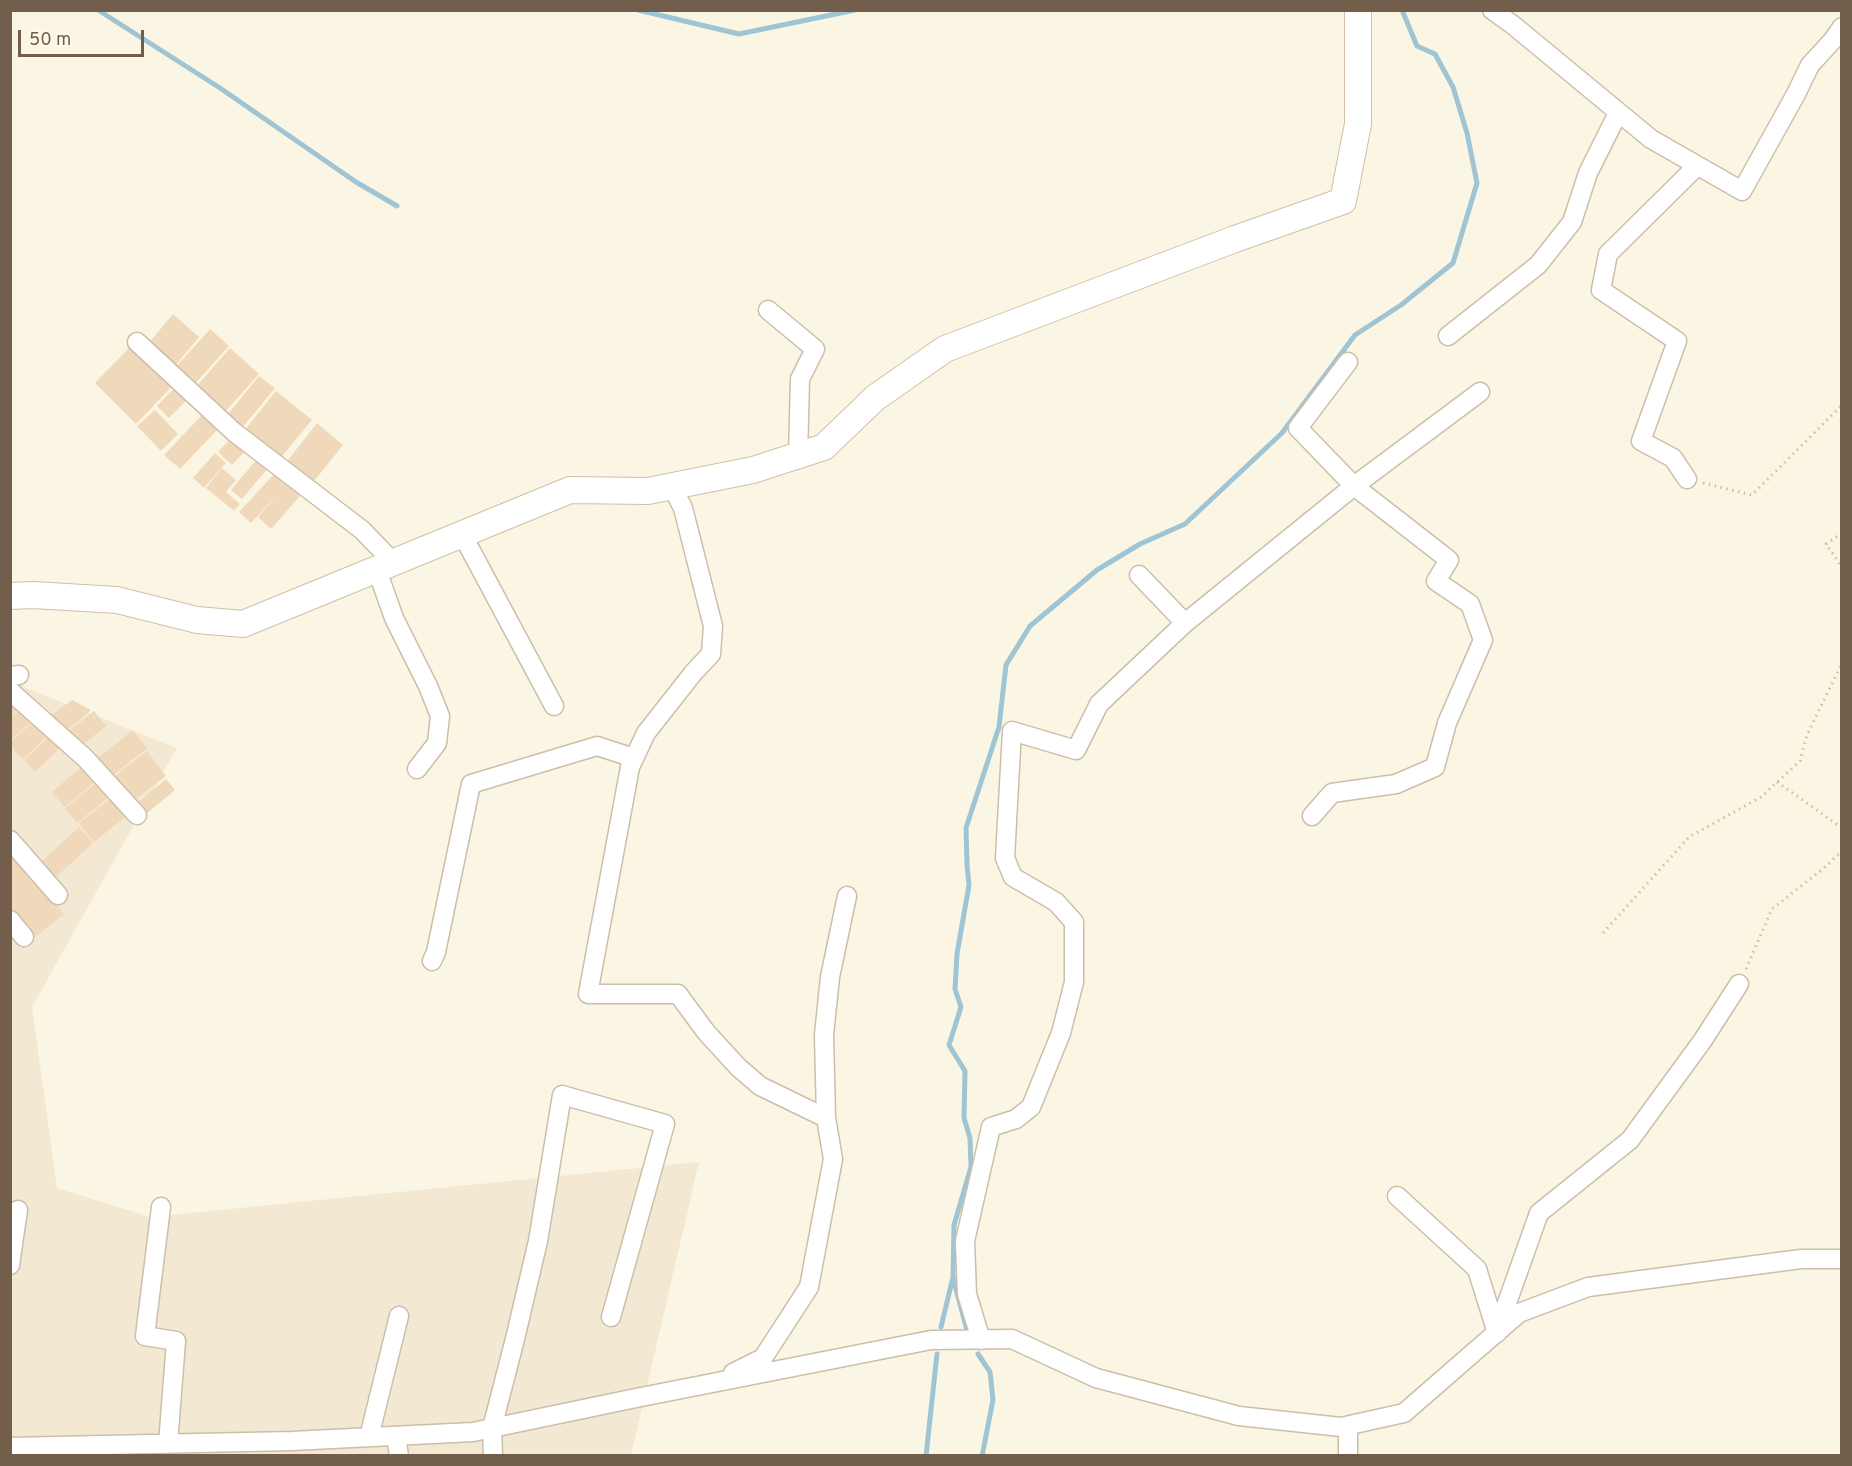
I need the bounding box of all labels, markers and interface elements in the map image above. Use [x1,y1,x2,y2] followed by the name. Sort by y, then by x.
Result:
[21,18,147,56] scale bar
[29,29,71,52] text: 50 m

